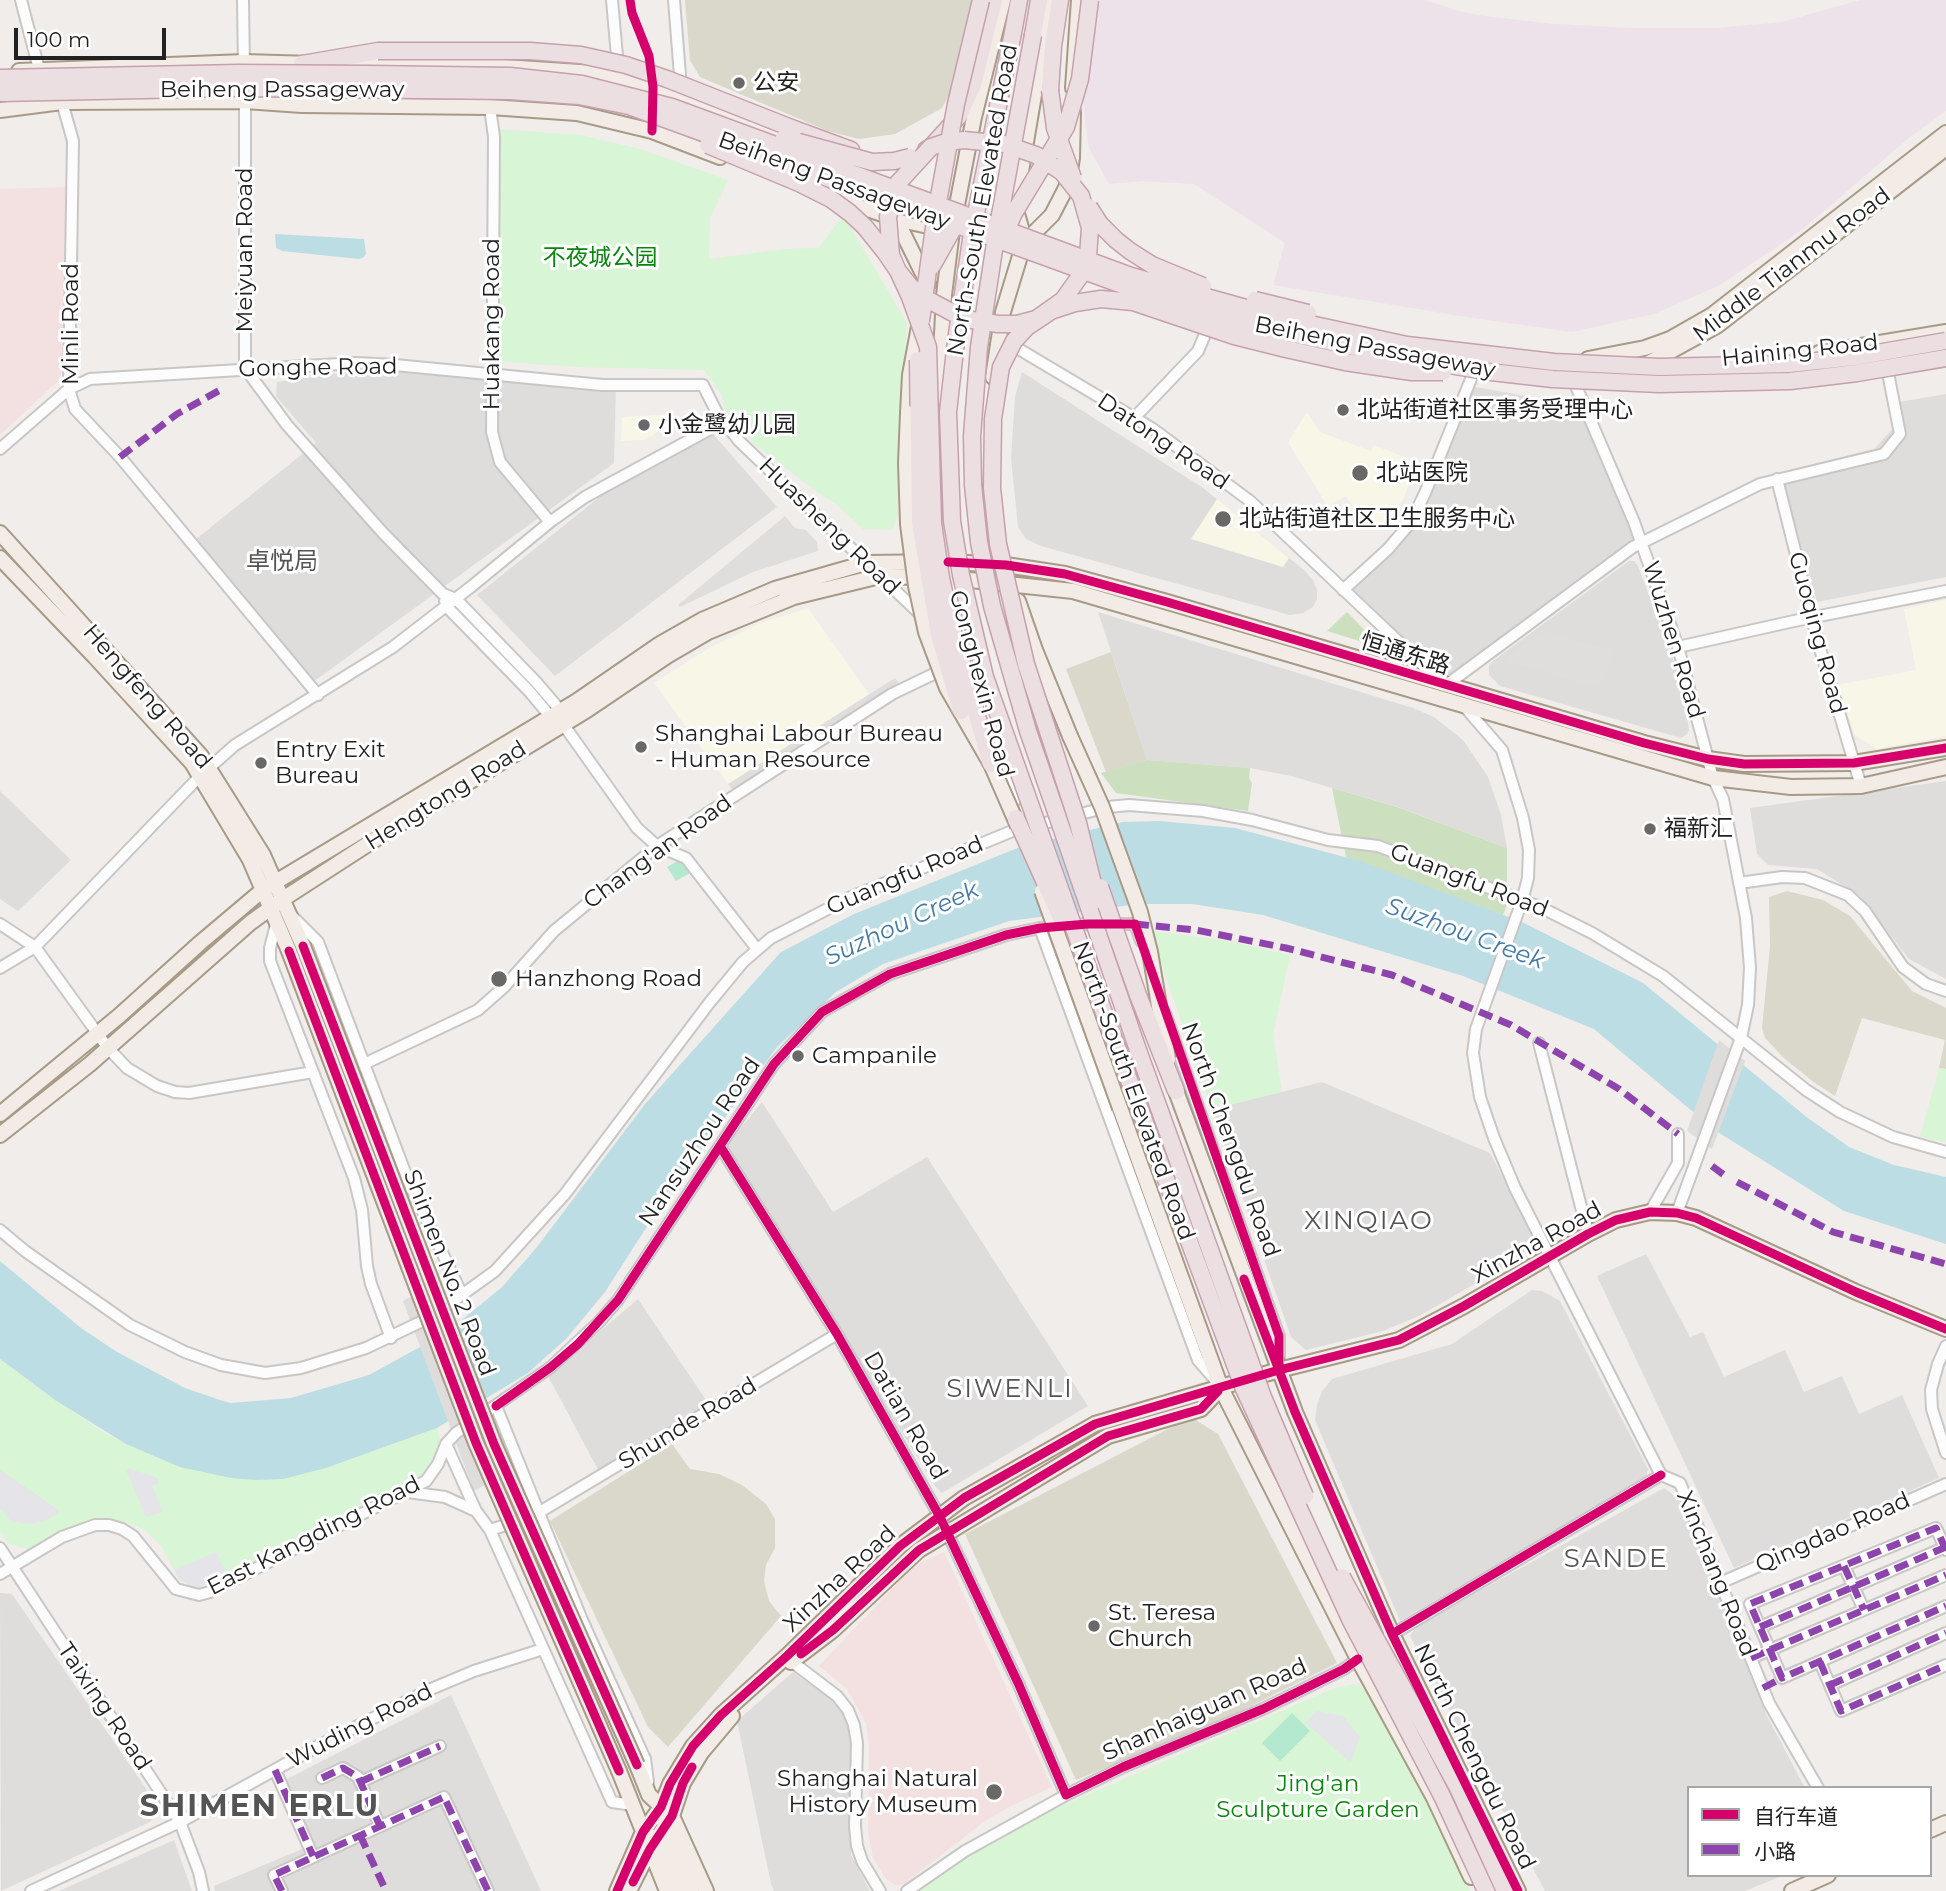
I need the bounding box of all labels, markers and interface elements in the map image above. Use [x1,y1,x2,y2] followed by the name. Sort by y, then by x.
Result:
[18,14,170,58] scale bar
[27,27,90,52] text: 100 m
[942,42,1024,358] street label: North-South Elevated Road
[753,69,799,97] place label: 公安
[731,75,747,91] marker: 公安
[160,76,404,104] street label: Beiheng Passageway
[714,126,954,236] street label: Beiheng Passageway
[231,167,259,333] street label: Meiyuan Road
[1688,182,1896,348] street label: Middle Tianmu Road
[478,238,506,410] street label: Huakang Road
[543,244,657,272] park label: 不夜城公园
[57,263,85,385] street label: Minli Road
[1252,311,1498,385] street label: Beiheng Passageway
[1720,329,1880,373] street label: Haining Road
[238,353,398,383] street label: Gonghe Road
[1092,388,1234,496] street label: Datong Road
[1357,396,1633,424] place label: 北站街道社区事务受理中心
[1335,402,1351,418] marker: 北站街道社区事务受理中心
[658,411,796,439] place label: 小金鹭幼儿园
[636,417,652,433] marker: 小金鹭幼儿园
[753,453,905,601] street label: Huasheng Road
[1376,459,1468,487] place label: 北站医院
[1350,463,1370,483] marker: 北站医院
[1239,505,1515,533] place label: 北站街道社区卫生服务中心
[1213,509,1233,529] marker: 北站街道社区卫生服务中心
[246,548,318,576] district label: 卓悦局
[1782,549,1852,717] street label: Guoqing Road
[1636,558,1710,722] street label: Wuzhen Road
[943,587,1019,781] street label: Gonghexin Road
[77,619,217,775] street label: Hengfeng Road
[1357,627,1453,681] street label: 恒通东路
[655,720,943,774] place label: Shanghai Labour Bureau - Human Resource
[360,735,532,857] street label: Hengtong Road
[275,736,385,790] place label: Entry Exit Bureau
[633,739,649,755] marker: Shanghai Labour Bureau - Human Resource
[253,755,269,771] marker: Entry Exit Bureau
[578,789,738,915] street label: Chang'an Road
[1664,815,1733,843] place label: 福新汇
[1642,821,1658,837] marker: 福新汇
[823,831,987,921] street label: Guangfu Road
[1386,838,1552,924] street label: Guangfu Road
[820,876,984,972] water label: Suzhou Creek
[1382,892,1548,976] water label: Suzhou Creek
[1066,938,1200,1244] street label: North-South Elevated Road
[515,965,702,993] place label: Hanzhong Road
[489,969,509,989] marker: Hanzhong Road
[1175,1019,1285,1261] street label: North Chengdu Road
[812,1042,937,1070] place label: Campanile
[790,1048,806,1064] marker: Campanile
[633,1052,767,1232] street label: Nansuzhou Road
[397,1166,501,1380] street label: Shimen No. 2 Road
[1467,1196,1607,1290] street label: Xinzha Road
[1305,1205,1433,1237] district label: XINQIAO
[857,1347,953,1485] street label: Datian Road
[614,1372,762,1476] street label: Shunde Road
[947,1373,1073,1405] district label: SIWENLI
[203,1470,425,1602] street label: East Kangding Road
[1670,1487,1762,1661] street label: Xinchang Road
[1751,1487,1915,1579] street label: Qingdao Road
[778,1520,902,1638] street label: Xinzha Road
[1564,1543,1668,1575] district label: SANDE
[1108,1599,1216,1653] place label: St. Teresa Church
[1086,1618,1102,1634] marker: St. Teresa Church
[51,1638,157,1776] street label: Taixing Road
[1407,1640,1541,1874] street label: North Chengdu Road
[1099,1653,1311,1767] street label: Shanhaiguan Road
[283,1677,437,1775] street label: Wuding Road
[777,1765,978,1819] place label: Shanghai Natural History Museum
[1216,1770,1420,1824] park label: Jing'an Sculpture Garden
[984,1782,1004,1802] marker: Shanghai Natural History Museum
[1687,1786,1932,1877] legend
[141,1789,379,1825] district label: SHIMEN ERLU
[1754,1804,1838,1829] text: 自行车道
[1754,1839,1796,1864] text: 小路

